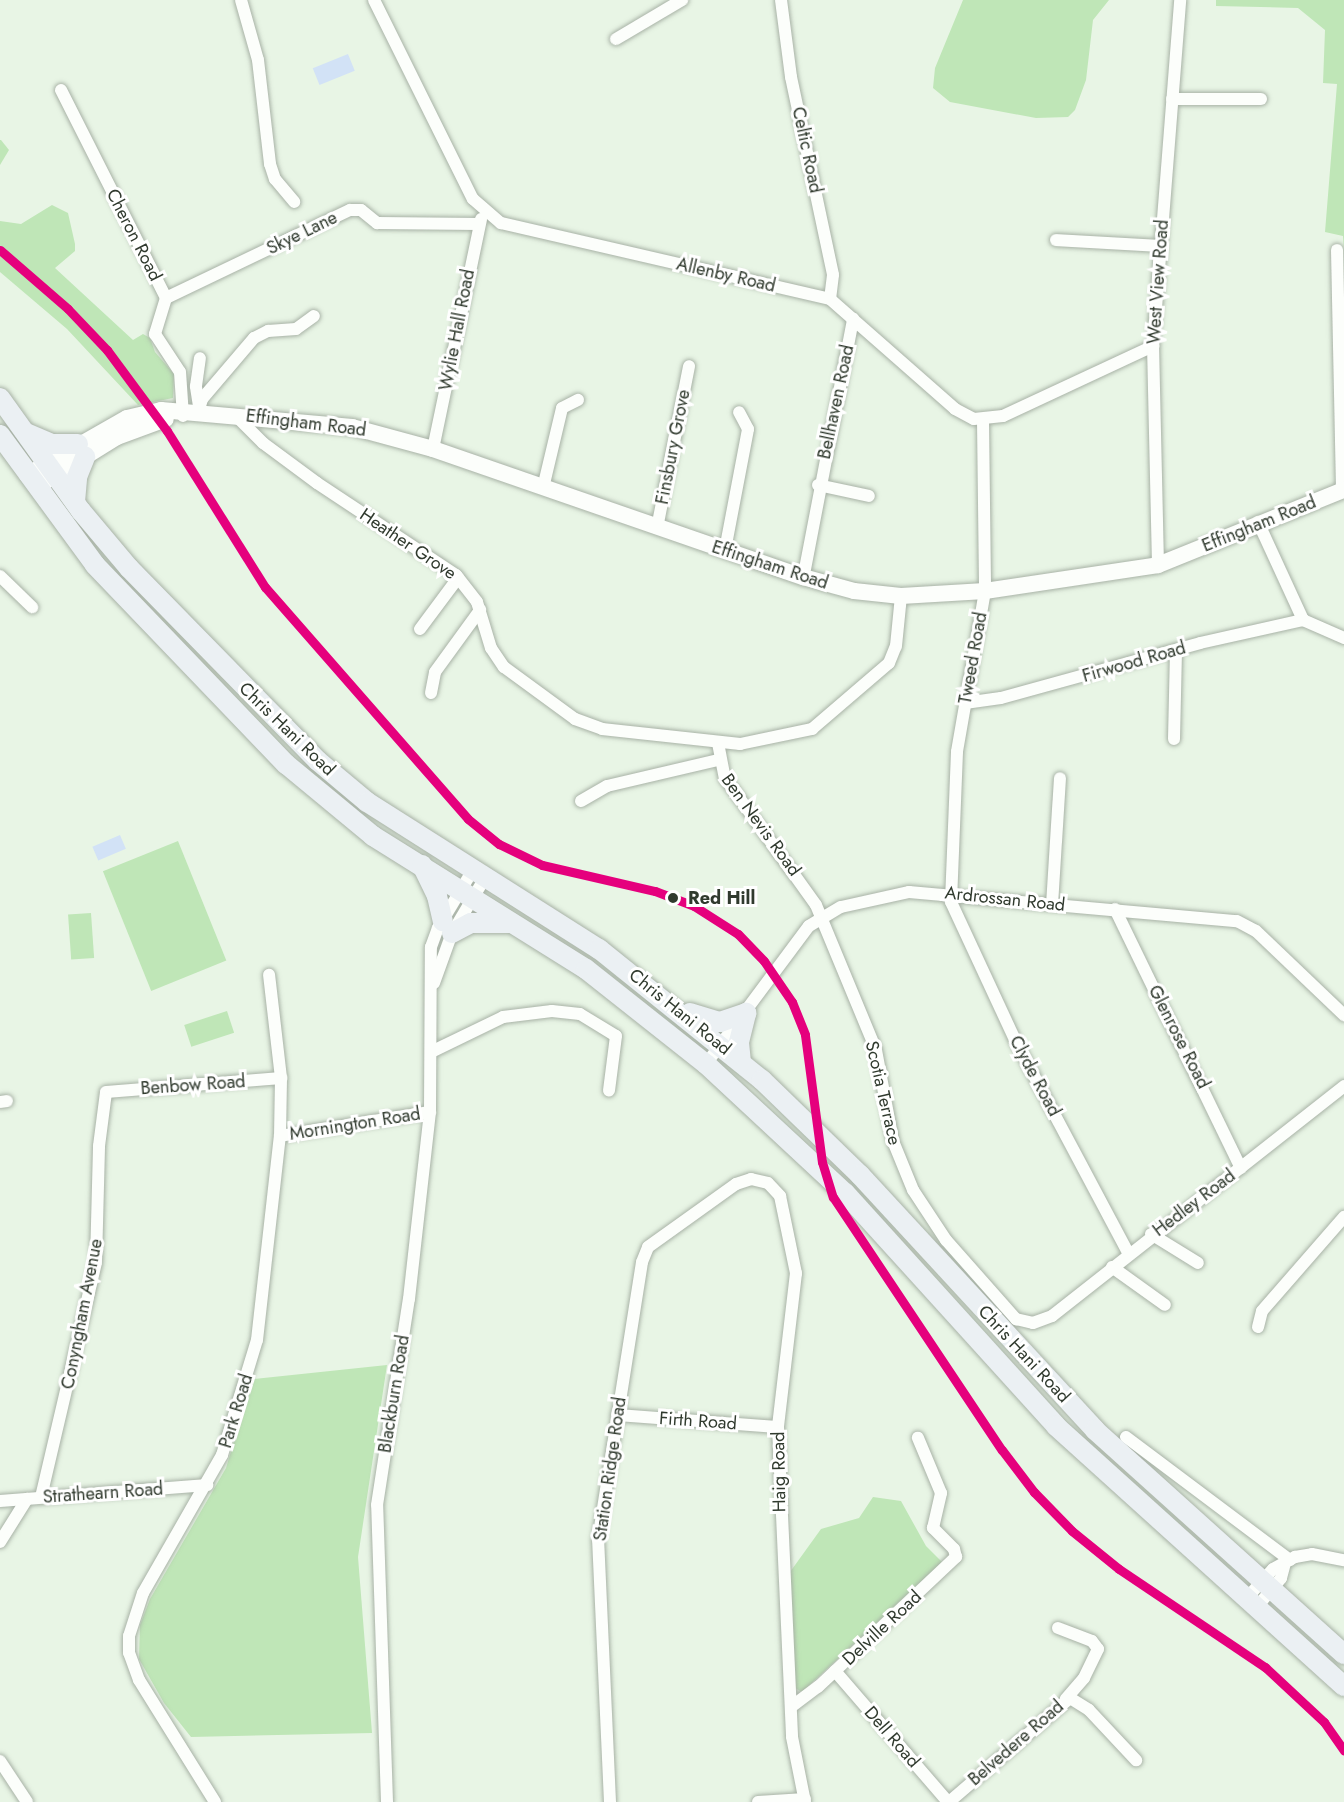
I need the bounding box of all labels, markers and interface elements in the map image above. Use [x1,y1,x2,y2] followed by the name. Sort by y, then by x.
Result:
[787,105,827,195] street label: Celtic Road
[102,185,166,285] street label: Cheron Road
[263,207,341,259] street label: Skye Lane
[1143,219,1173,345] street label: West View Road
[674,253,778,297] street label: Allenby Road
[435,267,479,393] street label: Wylie Hall Road
[813,343,859,461] street label: Bellhaven Road
[651,388,695,506] street label: Finsbury Grove
[245,405,367,441] street label: Effingham Road
[1199,491,1319,557] street label: Effingham Road
[356,504,460,584] street label: Heather Grove
[709,536,831,594] street label: Effingham Road
[954,610,992,706] street label: Tweed Road
[1080,637,1188,687] street label: Firwood Road
[234,678,340,780] street label: Chris Hani Road
[717,770,805,880] street label: Ben Nevis Road
[944,882,1066,916] street label: Ardrossan Road
[688,887,755,909] place label: Red Hill
[663,888,683,908] marker: Red Hill
[625,964,735,1060] street label: Chris Hani Road
[1144,982,1214,1092] street label: Glenrose Road
[1005,1032,1065,1120] street label: Clyde Road
[861,1039,905,1147] street label: Scotia Terrace
[140,1071,246,1099] street label: Benbow Road
[288,1103,422,1145] street label: Mornington Road
[1148,1165,1240,1241] street label: Hedley Road
[57,1237,107,1391] street label: Conyngham Avenue
[973,1301,1075,1407] street label: Chris Hani Road
[374,1334,414,1454] street label: Blackburn Road
[215,1371,257,1451] street label: Park Road
[589,1396,631,1542] street label: Station Ridge Road
[658,1408,738,1434] street label: Firth Road
[767,1431,791,1513] street label: Haig Road
[42,1478,164,1508] street label: Strathearn Road
[838,1586,926,1670] street label: Delville Road
[964,1696,1068,1790] street label: Belvedere Road
[860,1702,924,1772] street label: Dell Road

